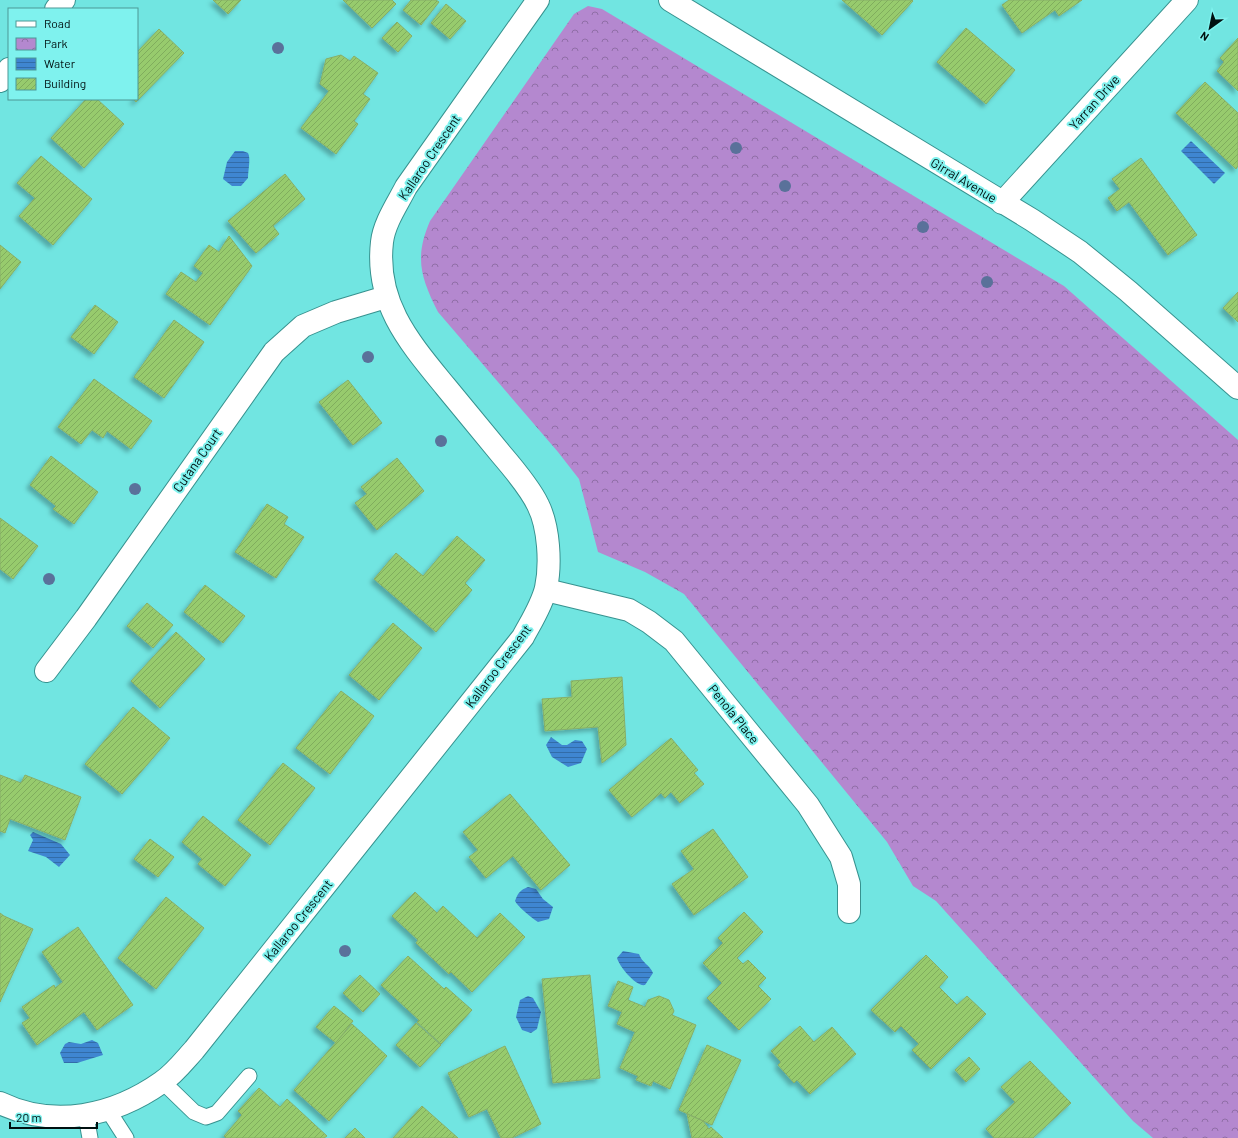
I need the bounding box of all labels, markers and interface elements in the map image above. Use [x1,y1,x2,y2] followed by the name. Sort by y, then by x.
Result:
[8,8,138,100] legend
[1190,8,1230,48] north arrow
[44,16,71,30] text: Road
[1198,29,1211,44] text: N
[44,36,68,50] text: Park
[44,56,76,70] text: Water
[1065,71,1123,133] street label: Yarran Drive
[44,76,86,90] text: Building
[394,111,464,203] street label: Kallaroo Crescent
[928,154,1000,206] street label: Girral Avenue
[169,425,225,495] street label: Cutana Court
[462,621,534,711] street label: Kallaroo Crescent
[705,681,763,747] street label: Penola Place
[260,876,336,964] street label: Kallaroo Crescent
[10,1104,97,1130] scale bar
[16,1110,42,1124] text: 20 m

